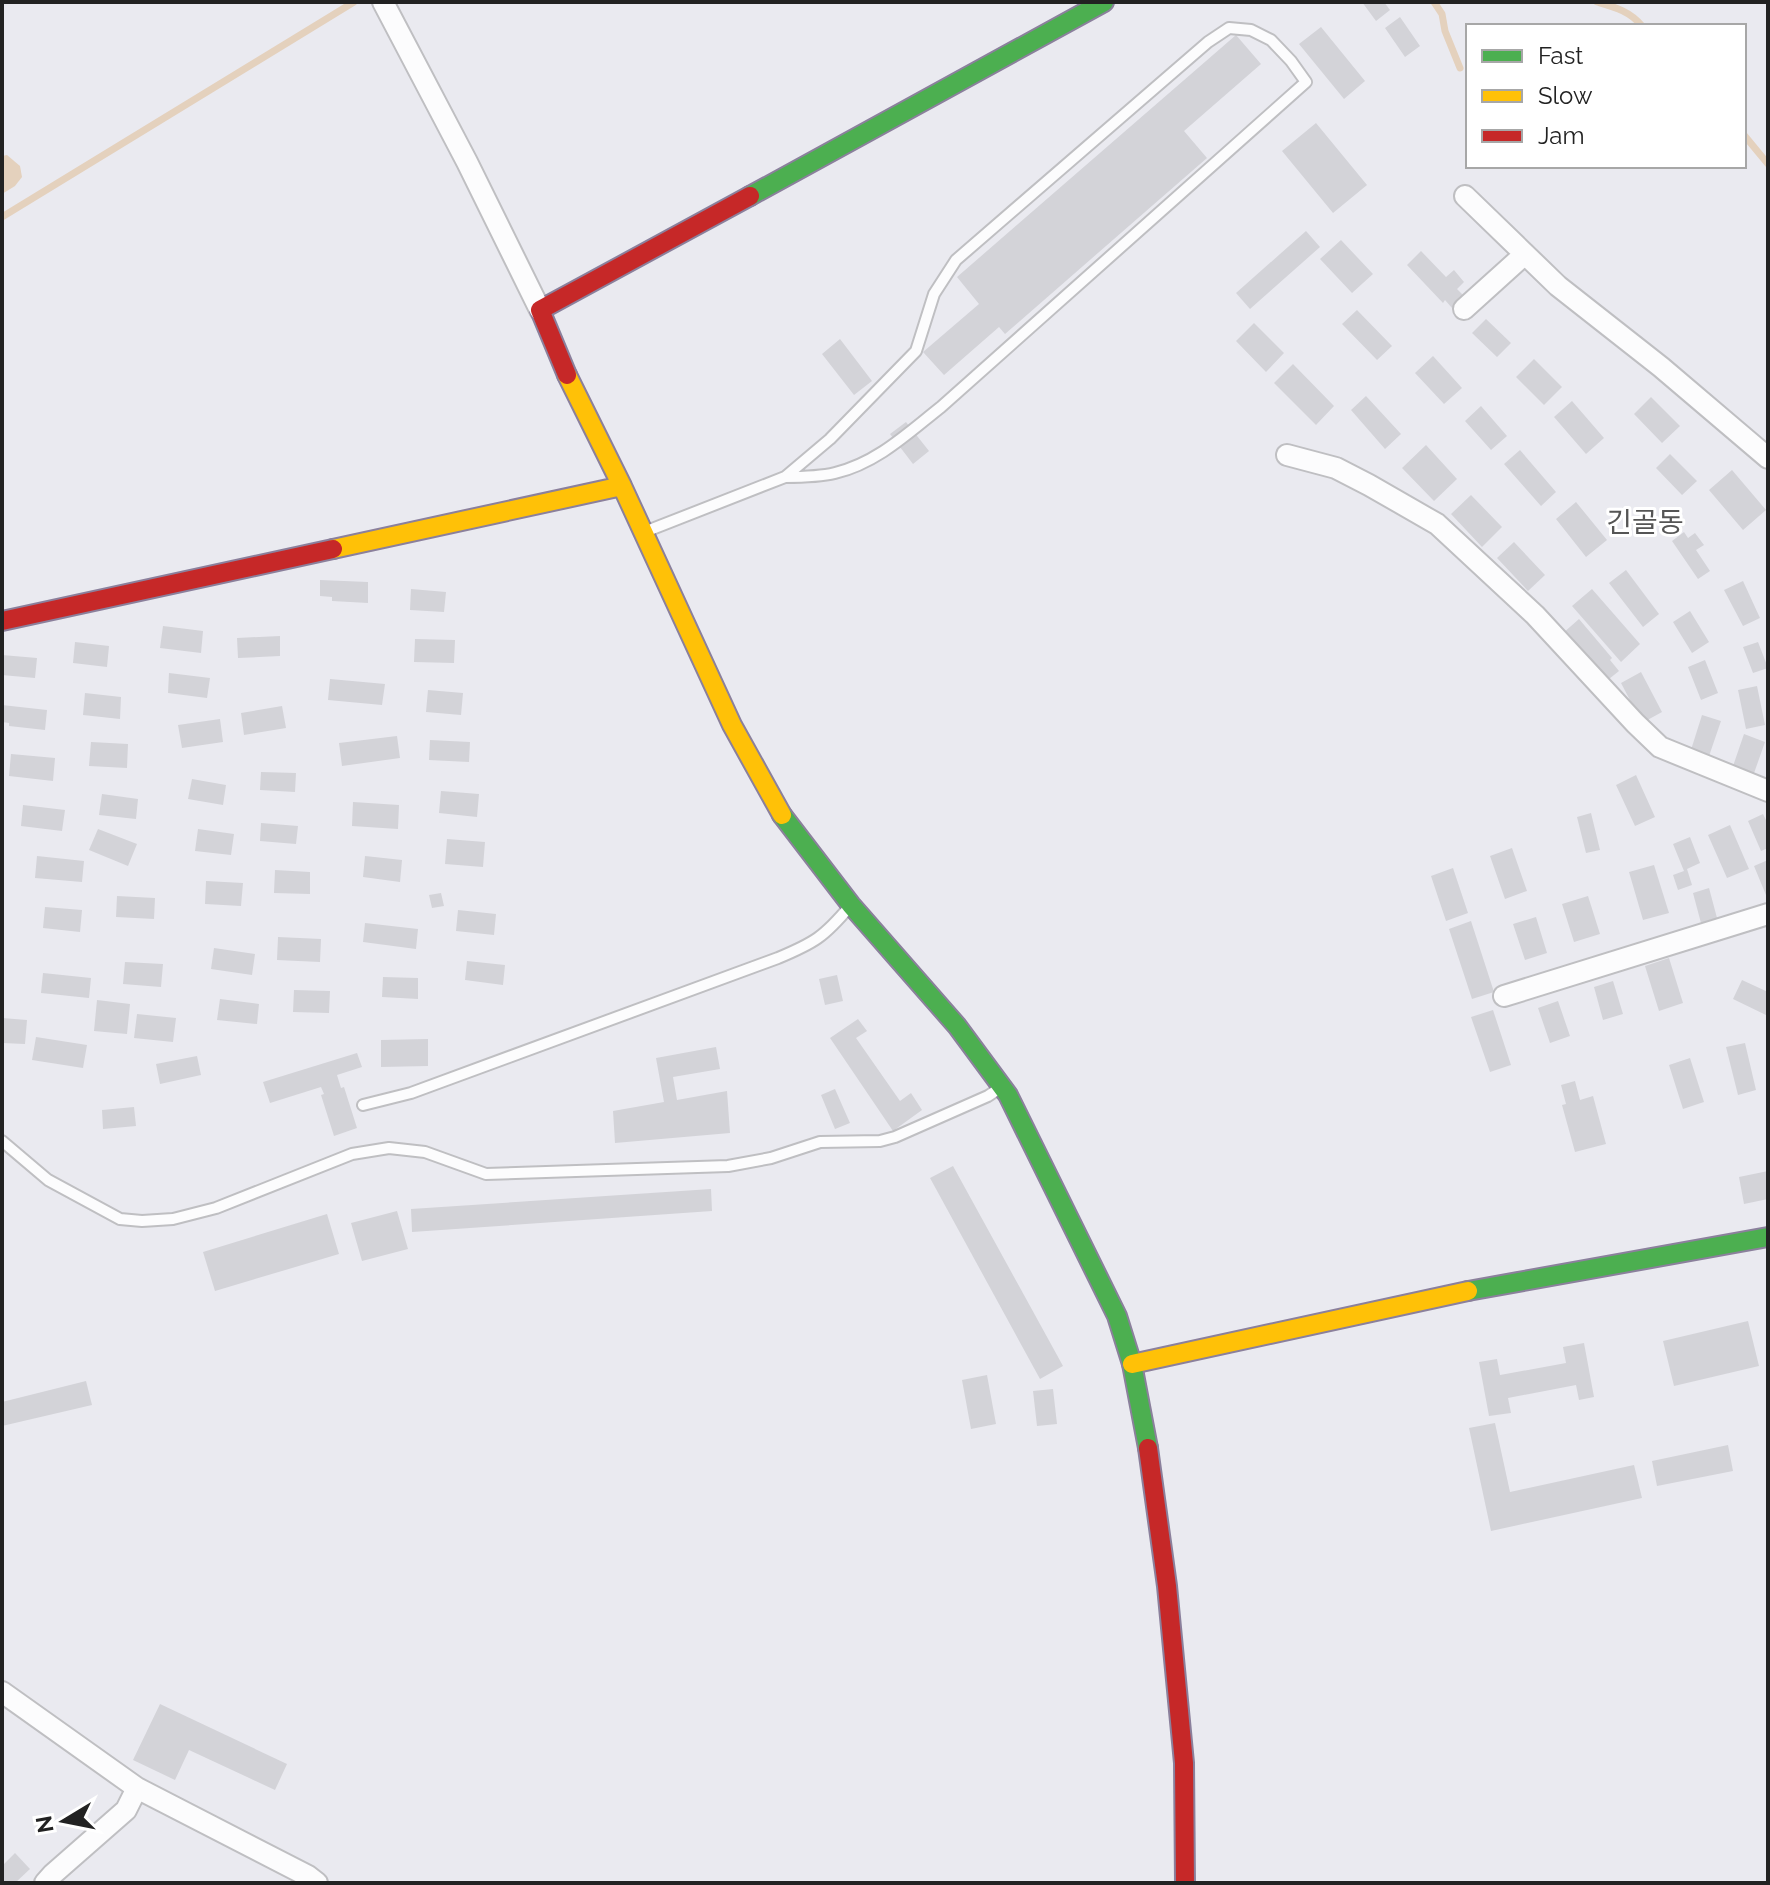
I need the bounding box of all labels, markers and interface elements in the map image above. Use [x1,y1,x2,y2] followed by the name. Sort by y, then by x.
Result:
[1466,24,1746,168] legend
[1538,41,1583,70] text: Fast
[1538,81,1593,110] text: Slow
[1538,121,1584,150] text: Jam
[1606,506,1684,539] district label: 긴골동
[24,1781,104,1861] north arrow
[30,1814,59,1835] text: N

